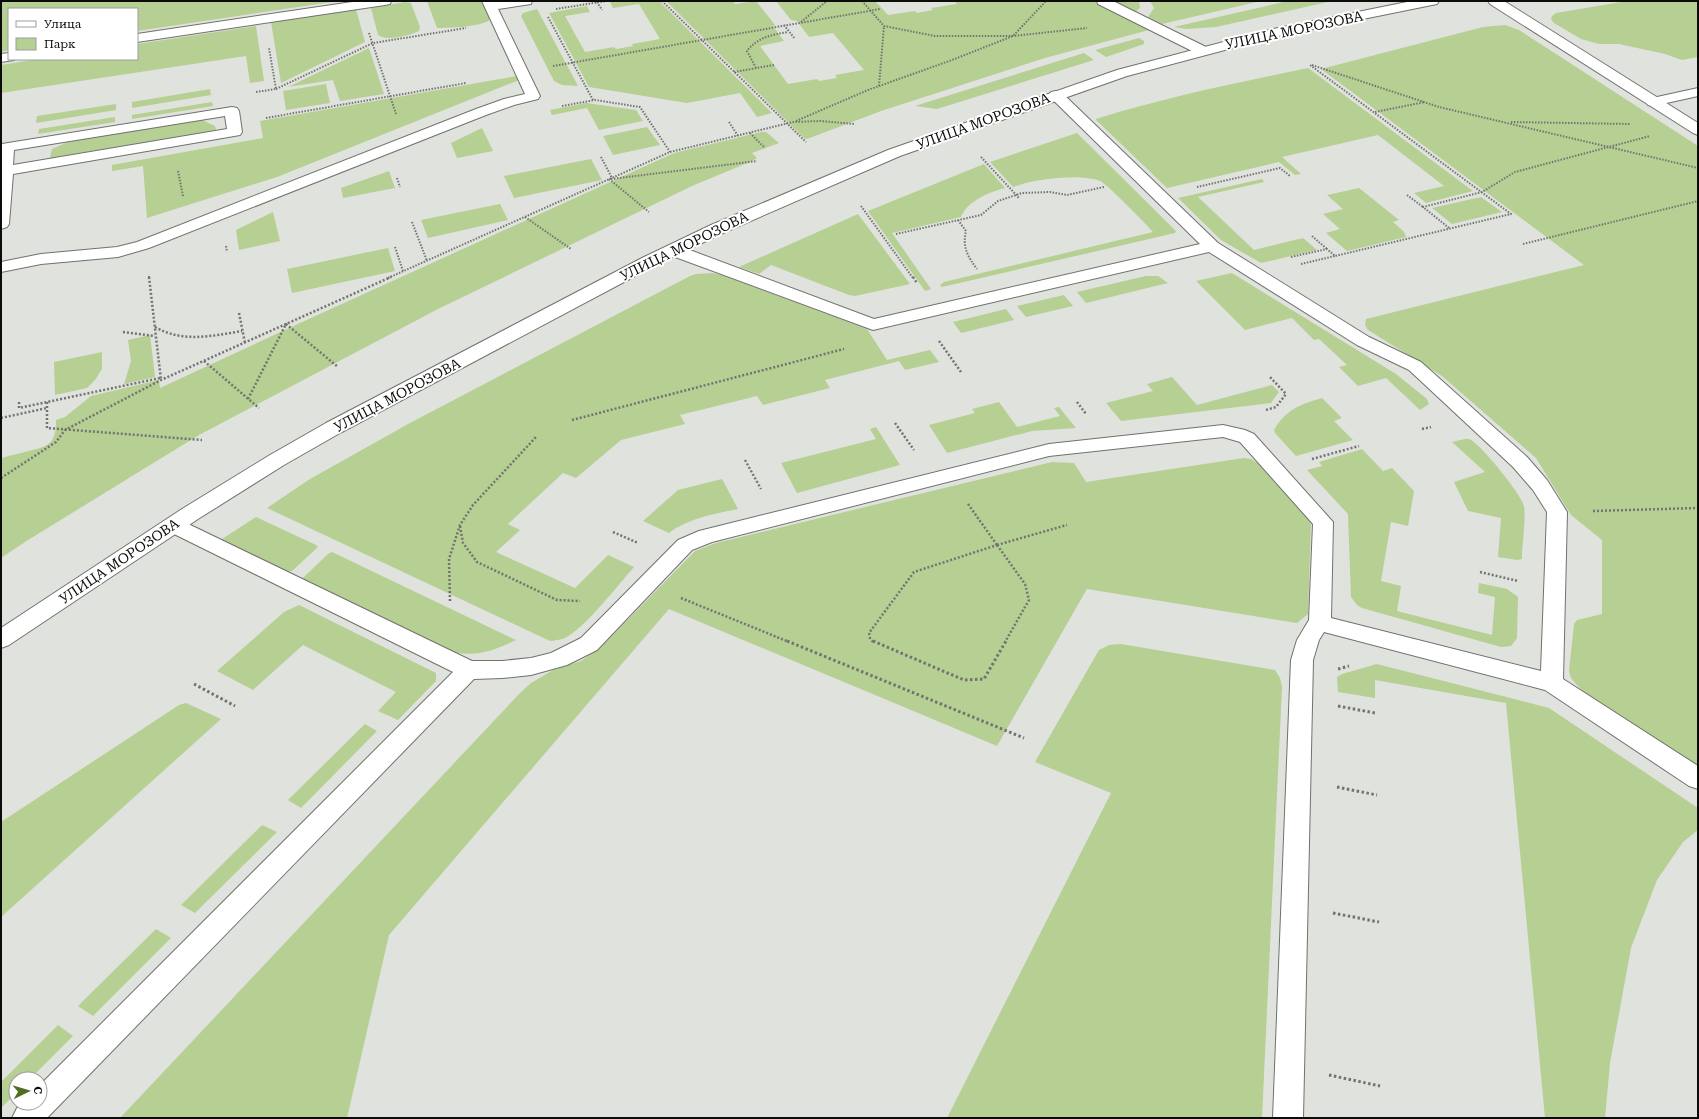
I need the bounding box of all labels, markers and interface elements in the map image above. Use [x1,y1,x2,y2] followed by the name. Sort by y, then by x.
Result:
[1223,7,1365,52] street label: УЛИЦА МОРОЗОВА
[8,8,138,60] legend
[44,17,82,31] text: Улица
[44,37,76,51] text: Парк
[914,89,1052,153] street label: УЛИЦА МОРОЗОВА
[617,208,751,284] street label: УЛИЦА МОРОЗОВА
[331,355,463,435] street label: УЛИЦА МОРОЗОВА
[56,515,182,607] street label: УЛИЦА МОРОЗОВА
[8,1071,48,1111] north arrow
[31,1086,44,1095] text: С

